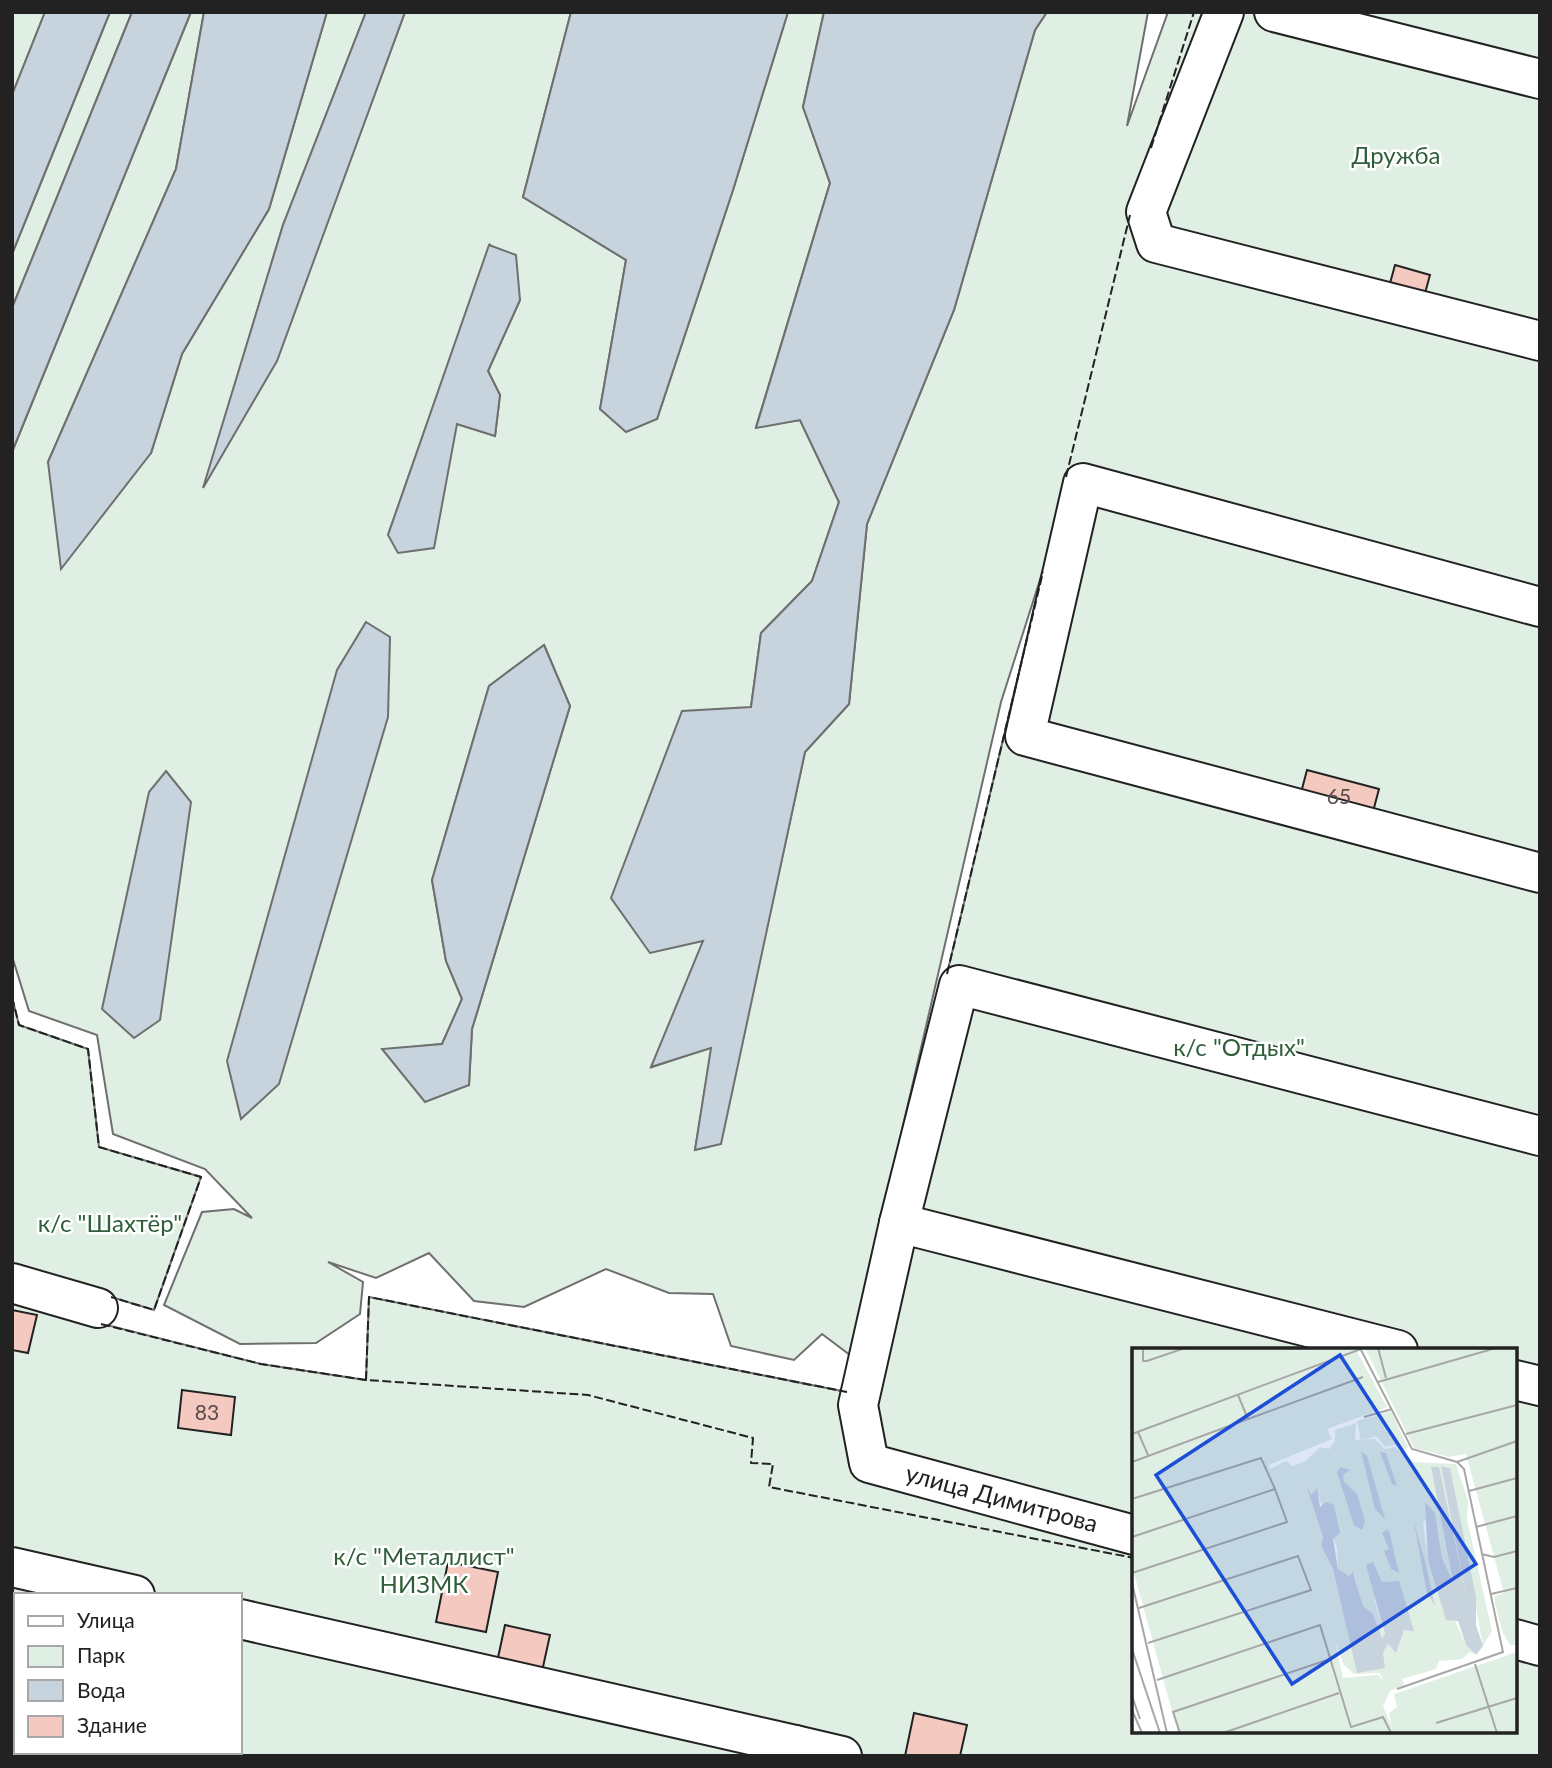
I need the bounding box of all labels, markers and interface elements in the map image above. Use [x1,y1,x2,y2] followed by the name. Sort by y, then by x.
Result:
[1352,140,1440,169] park label: Дружба
[1327,783,1351,808] house number: 65
[1173,1032,1305,1061] park label: к/с "Отдых"
[38,1208,182,1237] park label: к/с "Шахтёр"
[1132,1348,1517,1733] inset map
[195,1399,219,1424] house number: 83
[903,1458,1101,1538] street label: улица Димитрова
[333,1541,515,1598] park label: к/с "Металлист" НИЗМК
[14,1593,242,1754] legend
[77,1607,135,1632] text: Улица
[77,1642,125,1667] text: Парк
[77,1677,125,1702] text: Вода
[77,1712,147,1737] text: Здание

